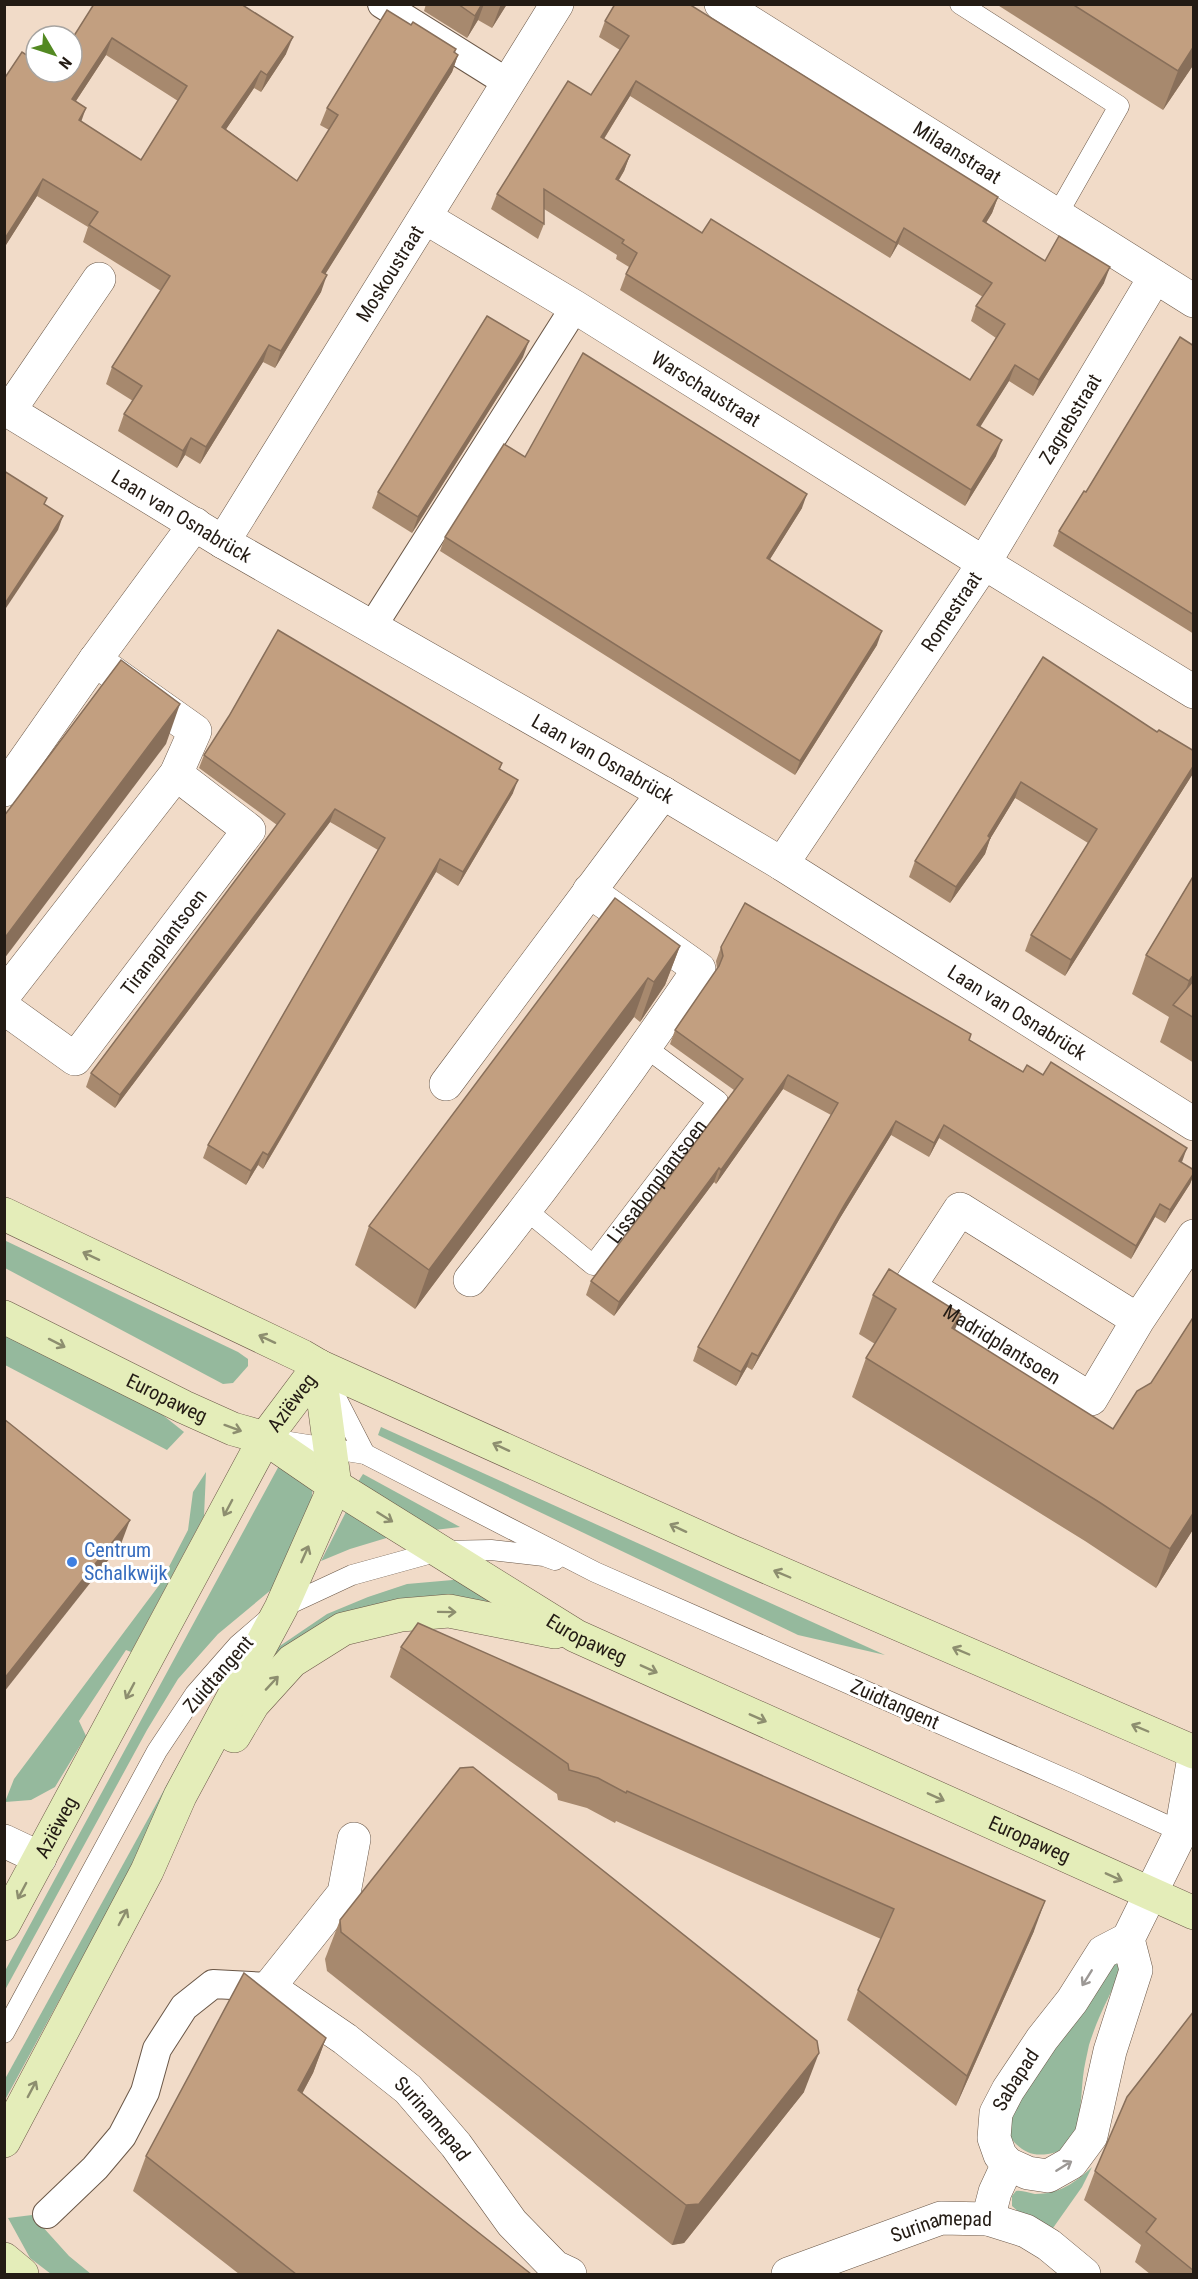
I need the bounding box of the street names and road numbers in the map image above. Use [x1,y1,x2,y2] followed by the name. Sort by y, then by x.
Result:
[909,116,1006,189] street label: Milaanstraat
[351,221,429,326] street label: Moskoustraat
[647,346,765,432] street label: Warschaustraat
[1034,369,1106,468] street label: Zagrebstraat
[107,465,256,568] street label: Laan van Osnabrück
[916,567,987,656] street label: Romestraat
[528,709,678,809] street label: Laan van Osnabrück
[116,884,212,1000] street label: Tiranaplantsoen
[943,960,1091,1065] street label: Laan van Osnabrück
[602,1115,712,1248] street label: Lissabonplantsoen
[939,1299,1065,1389] street label: Madridplantsoen
[122,1368,211,1428] street label: Europaweg
[262,1369,321,1436] street label: Aziëweg
[542,1609,631,1669] street label: Europaweg
[178,1630,258,1718] street label: Zuidtangent
[847,1674,943,1734] street label: Zuidtangent
[30,1792,82,1862] street label: Aziëweg
[985,1811,1074,1868] street label: Europaweg
[987,2044,1044,2115] street label: Sabapad
[390,2071,475,2165] street label: Surinamepad
[887,2206,992,2247] street label: Surinamepad

